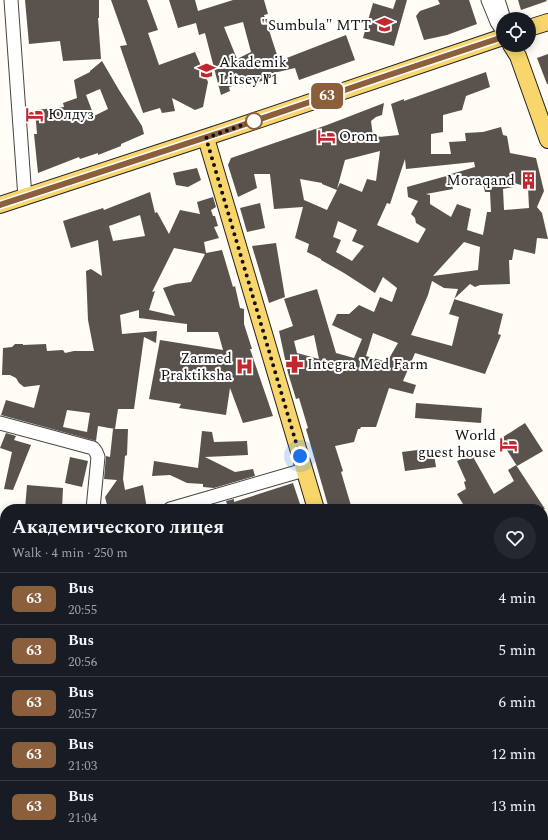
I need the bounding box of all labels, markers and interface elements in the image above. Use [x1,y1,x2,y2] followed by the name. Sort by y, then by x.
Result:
[496,12,536,52] map controls
[496,12,536,52] button: locate
[261,14,371,37] place label: "Sumbula" MTT
[374,15,394,35] school or university icon: "Sumbula" MTT
[219,51,287,91] place label: Akademik Litsey №1
[196,61,216,81] school or university icon: Akademik Litsey №1
[309,83,345,109] line badge: 63
[319,85,335,106] text: 63
[48,103,94,126] place label: Юлдуз
[25,104,45,124] hotel icon: Юлдуз
[245,112,263,130] unlabelled marker
[339,125,378,148] place label: Orom
[316,126,336,146] hotel icon: Orom
[446,169,515,192] place label: Moraqand
[518,170,538,190] building icon: Moraqand
[161,347,233,387] place label: Zarmed Praktiksha
[307,353,428,376] place label: Integra Med Farm
[284,354,304,374] pharmacy icon: Integra Med Farm
[235,357,255,377] hospital icon: Zarmed Praktiksha
[418,424,496,464] place label: World guest house
[499,434,519,454] hotel icon: World guest house
[290,446,310,466] your location
[12,513,224,542] text: Академического лицея
[494,517,536,559] button: heart
[12,543,128,563] text: Walk · 4 min · 250 m
[68,577,94,600] text: Bus
[498,587,536,610] text: 4 min
[26,588,42,609] text: 63
[68,600,97,620] text: 20:55
[68,629,94,652] text: Bus
[498,639,536,662] text: 5 min
[26,640,42,661] text: 63
[68,652,97,672] text: 20:56
[68,681,94,704] text: Bus
[498,691,536,714] text: 6 min
[26,692,42,713] text: 63
[68,704,97,724] text: 20:57
[68,733,94,756] text: Bus
[491,743,536,766] text: 12 min
[26,744,42,765] text: 63
[68,756,97,776] text: 21:03
[68,785,94,808] text: Bus
[491,795,536,818] text: 13 min
[26,796,42,817] text: 63
[68,808,97,828] text: 21:04

